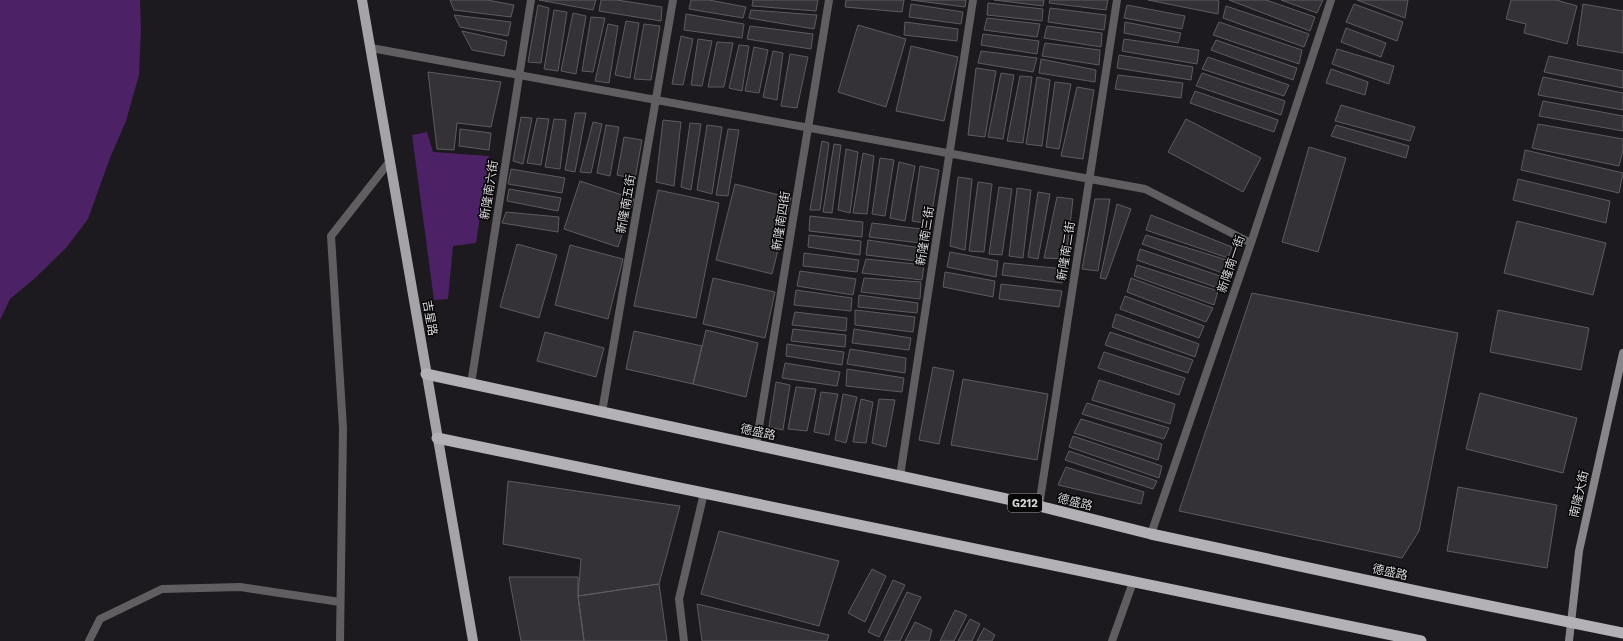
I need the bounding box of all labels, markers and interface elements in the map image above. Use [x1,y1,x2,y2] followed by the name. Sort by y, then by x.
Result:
[477,159,501,221] street label: 新隆南六街
[614,173,638,235] street label: 新隆南五街
[769,190,793,252] street label: 新隆南四街
[913,205,937,267] street label: 新隆南三街
[1054,220,1078,282] street label: 新隆南二街
[1215,233,1247,295] street label: 新隆南一街
[420,299,440,337] street label: 吉星路
[739,421,777,443] street label: 德盛路
[1567,469,1591,519] street label: 南隆大街
[1056,491,1094,513] street label: 德盛路
[1008,494,1042,512] road number: G212
[1371,561,1409,583] street label: 德盛路

